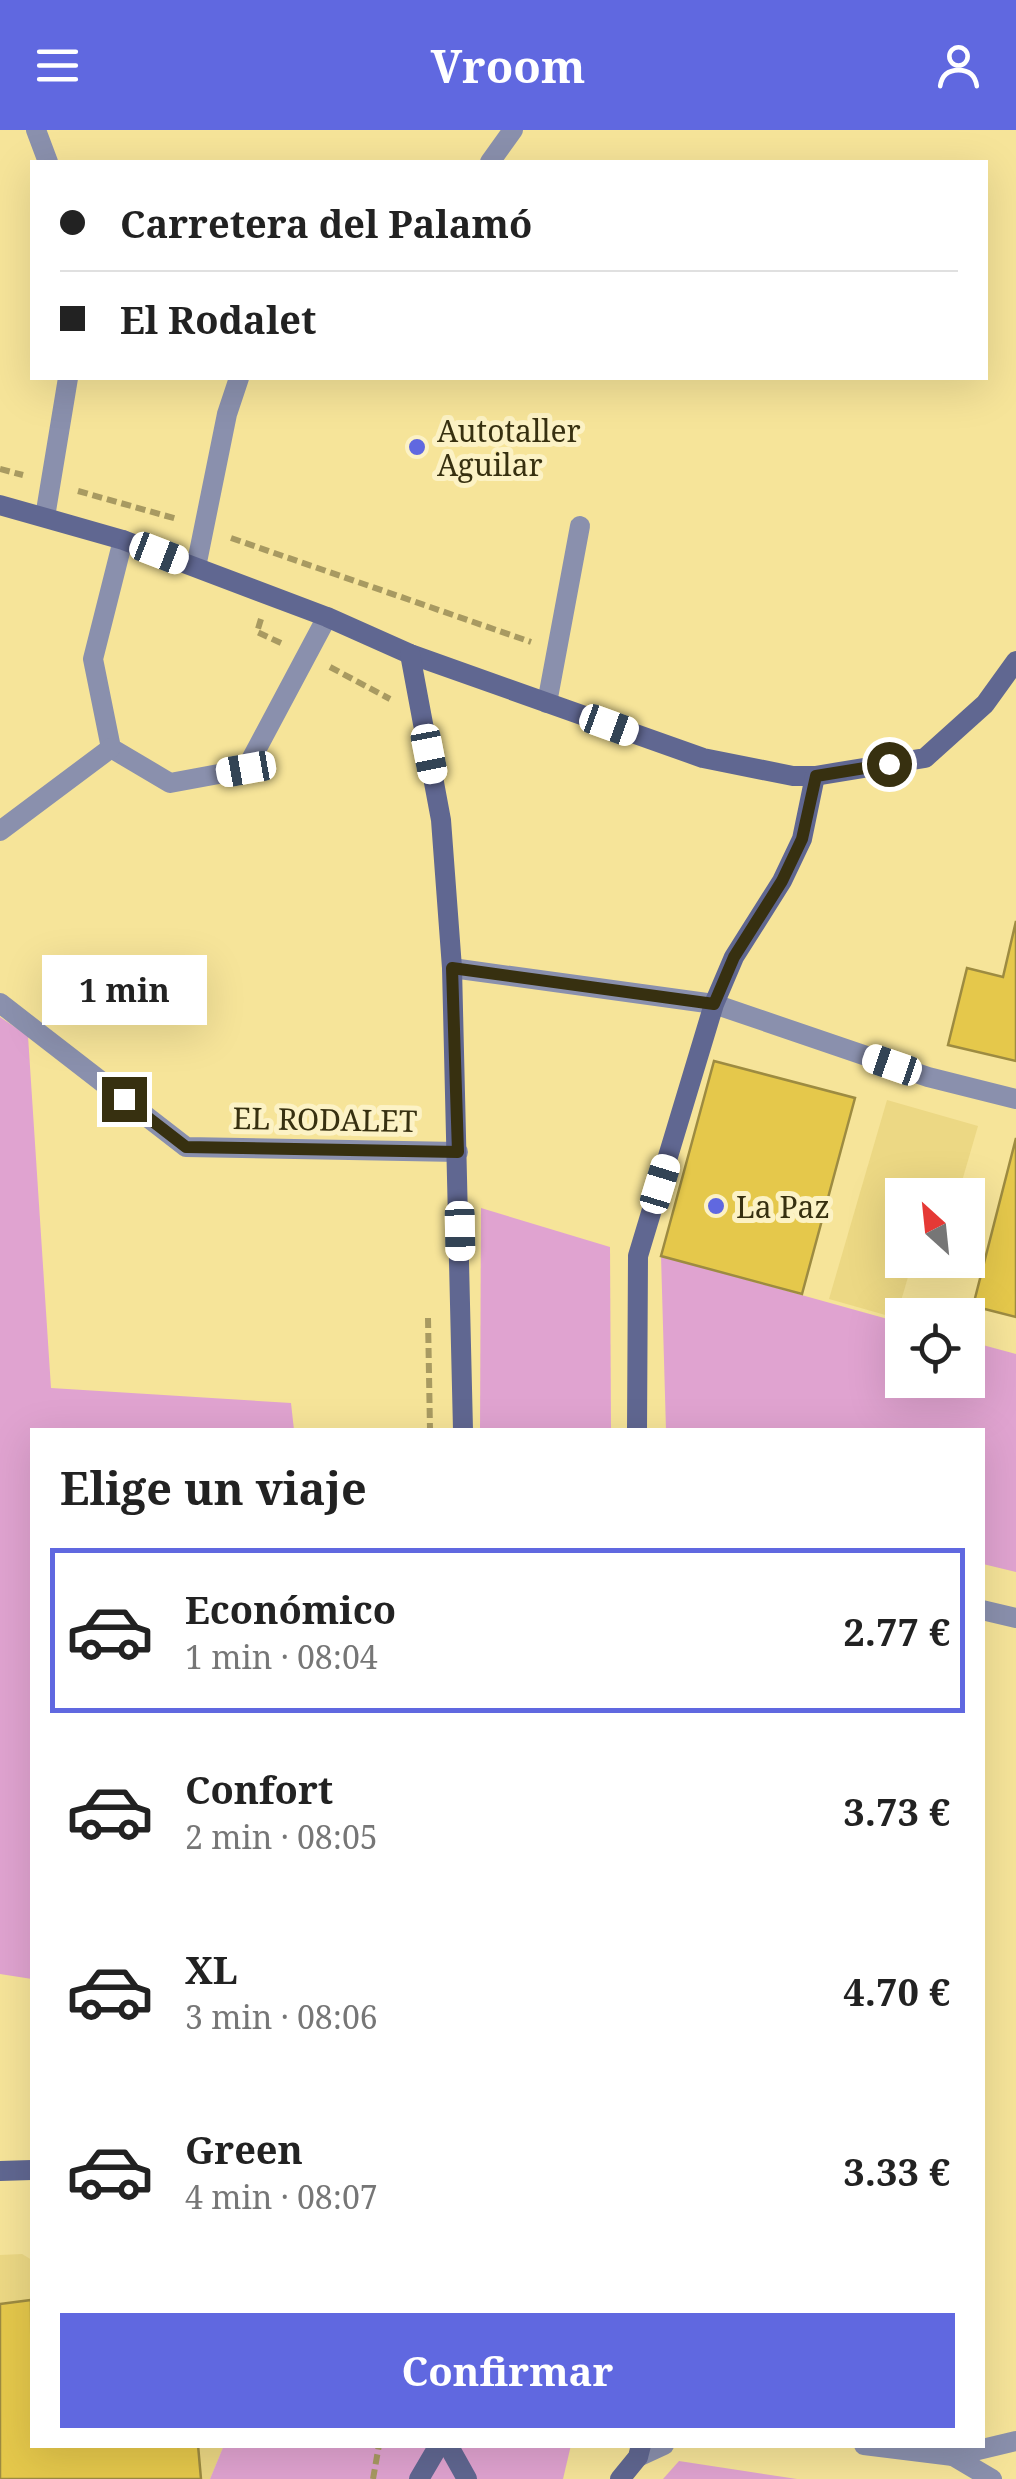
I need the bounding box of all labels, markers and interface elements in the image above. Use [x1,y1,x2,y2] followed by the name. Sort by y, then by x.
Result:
[431,35,585,96] text: Vroom
[30,38,85,93] icon: menu
[931,38,986,93] icon: person
[120,197,532,249] text: Carretera del Palamó
[120,293,316,345] text: El Rodalet
[437,410,581,485] place label: Autotaller Aguilar
[406,436,428,458] marker: Autotaller Aguilar
[126,528,192,578] car
[576,701,642,749] car
[409,722,449,786] car
[867,742,912,787] route start
[214,749,278,789] car
[42,954,206,1024] callout: 1 min
[79,968,170,1011] text: 1 min
[859,1041,925,1089] car
[102,1077,147,1122] route end
[232,1097,418,1141] street label: EL RODALET
[637,1151,683,1217] car
[885,1178,985,1278] north arrow
[885,1178,985,1398] map controls
[736,1186,830,1227] place label: La Paz
[705,1195,727,1217] marker: La Paz
[444,1201,476,1261] car
[885,1298,985,1398] button: locate
[60,1457,367,1518] text: Elige un viaje
[185,1583,396,1635] text: Económico
[65,1586,155,1676] icon: car
[843,1605,950,1657] text: 2.77 €
[185,1635,378,1678] text: 1 min · 08:04
[185,1763,333,1815] text: Confort
[65,1766,155,1856] icon: car
[843,1785,950,1837] text: 3.73 €
[185,1815,378,1858] text: 2 min · 08:05
[185,1943,238,1995] text: XL
[65,1946,155,2036] icon: car
[843,1965,950,2017] text: 4.70 €
[185,1995,378,2038] text: 3 min · 08:06
[185,2123,303,2175] text: Green
[65,2126,155,2216] icon: car
[843,2145,950,2197] text: 3.33 €
[185,2175,378,2218] text: 4 min · 08:07
[60,2313,955,2428] button: Confirmar

